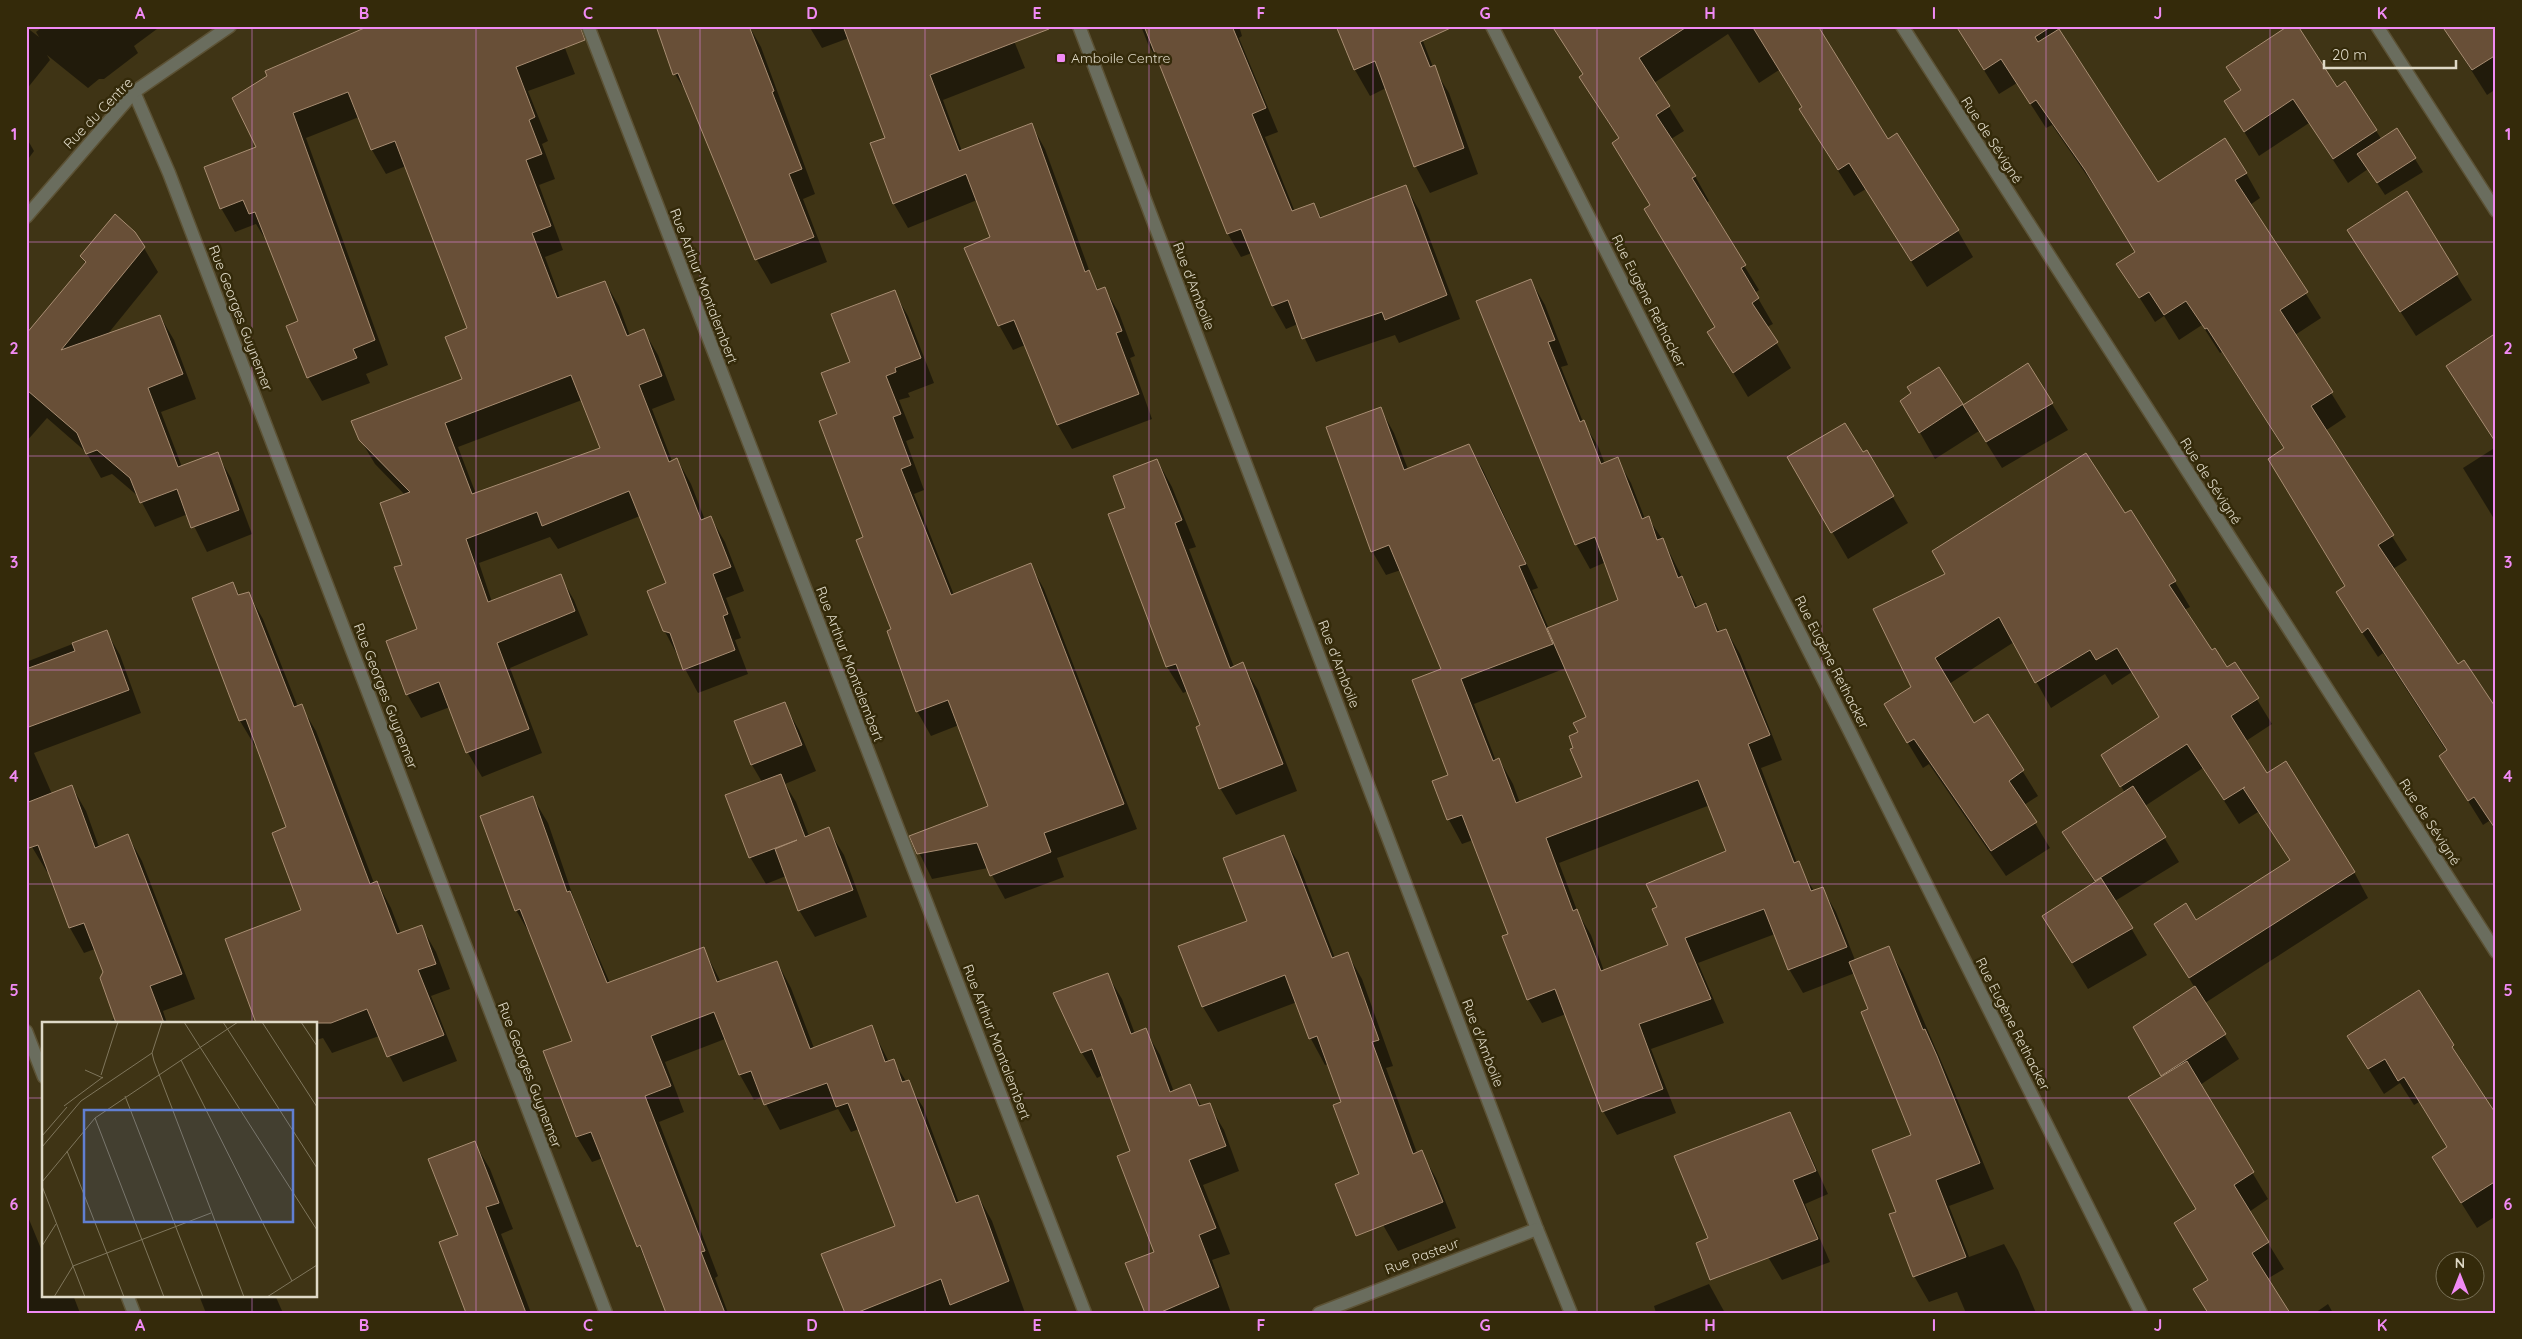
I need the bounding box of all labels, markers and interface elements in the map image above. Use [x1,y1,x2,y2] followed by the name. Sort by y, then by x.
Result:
[135,3,146,23] text: A
[359,3,369,23] text: B
[583,3,593,23] text: C
[806,3,818,23] text: D
[1032,3,1042,23] text: E
[1257,3,1266,23] text: F
[1479,3,1491,23] text: G
[1704,3,1716,23] text: H
[1932,3,1936,23] text: I
[2154,3,2162,23] text: J
[2377,3,2387,23] text: K
[2324,38,2457,70] scale bar
[2332,45,2367,64] text: 20 m
[1071,49,1171,67] place label: Amboile Centre
[1055,52,1067,64] marker: Amboile Centre
[59,73,137,152] street label: Rue du Centre
[1957,93,2027,187] street label: Rue de Sévigné
[11,124,17,144] text: 1
[2505,124,2511,144] text: 1
[666,206,742,366] street label: Rue Arthur Montalembert
[1608,231,1691,371] street label: Rue Eugène Rethacker
[1169,239,1219,333] street label: Rue d'Amboile
[205,243,277,394] street label: Rue Georges Guynemer
[9,338,19,358] text: 2
[2503,338,2513,358] text: 2
[2176,434,2246,528] street label: Rue de Sévigné
[10,552,18,572] text: 3
[2504,552,2512,572] text: 3
[812,584,888,744] street label: Rue Arthur Montalembert
[1791,592,1874,732] street label: Rue Eugène Rethacker
[1314,617,1364,711] street label: Rue d'Amboile
[350,621,422,772] street label: Rue Georges Guynemer
[9,766,19,786] text: 4
[2503,766,2513,786] text: 4
[2395,775,2465,869] street label: Rue de Sévigné
[1972,954,2055,1094] street label: Rue Eugène Rethacker
[959,962,1035,1122] street label: Rue Arthur Montalembert
[9,980,19,1000] text: 5
[2503,980,2513,1000] text: 5
[1458,996,1508,1090] street label: Rue d'Amboile
[494,1000,566,1151] street label: Rue Georges Guynemer
[42,1022,318,1296] inset map
[10,1194,19,1214] text: 6
[2504,1194,2513,1214] text: 6
[1382,1233,1462,1278] street label: Rue Pasteur
[2434,1252,2484,1302] north arrow
[2455,1254,2465,1272] text: N
[135,1315,146,1335] text: A
[359,1315,369,1335] text: B
[583,1315,593,1335] text: C
[806,1315,818,1335] text: D
[1032,1315,1042,1335] text: E
[1257,1315,1266,1335] text: F
[1479,1315,1491,1335] text: G
[1704,1315,1716,1335] text: H
[1932,1315,1936,1335] text: I
[2154,1315,2162,1335] text: J
[2377,1315,2387,1335] text: K

